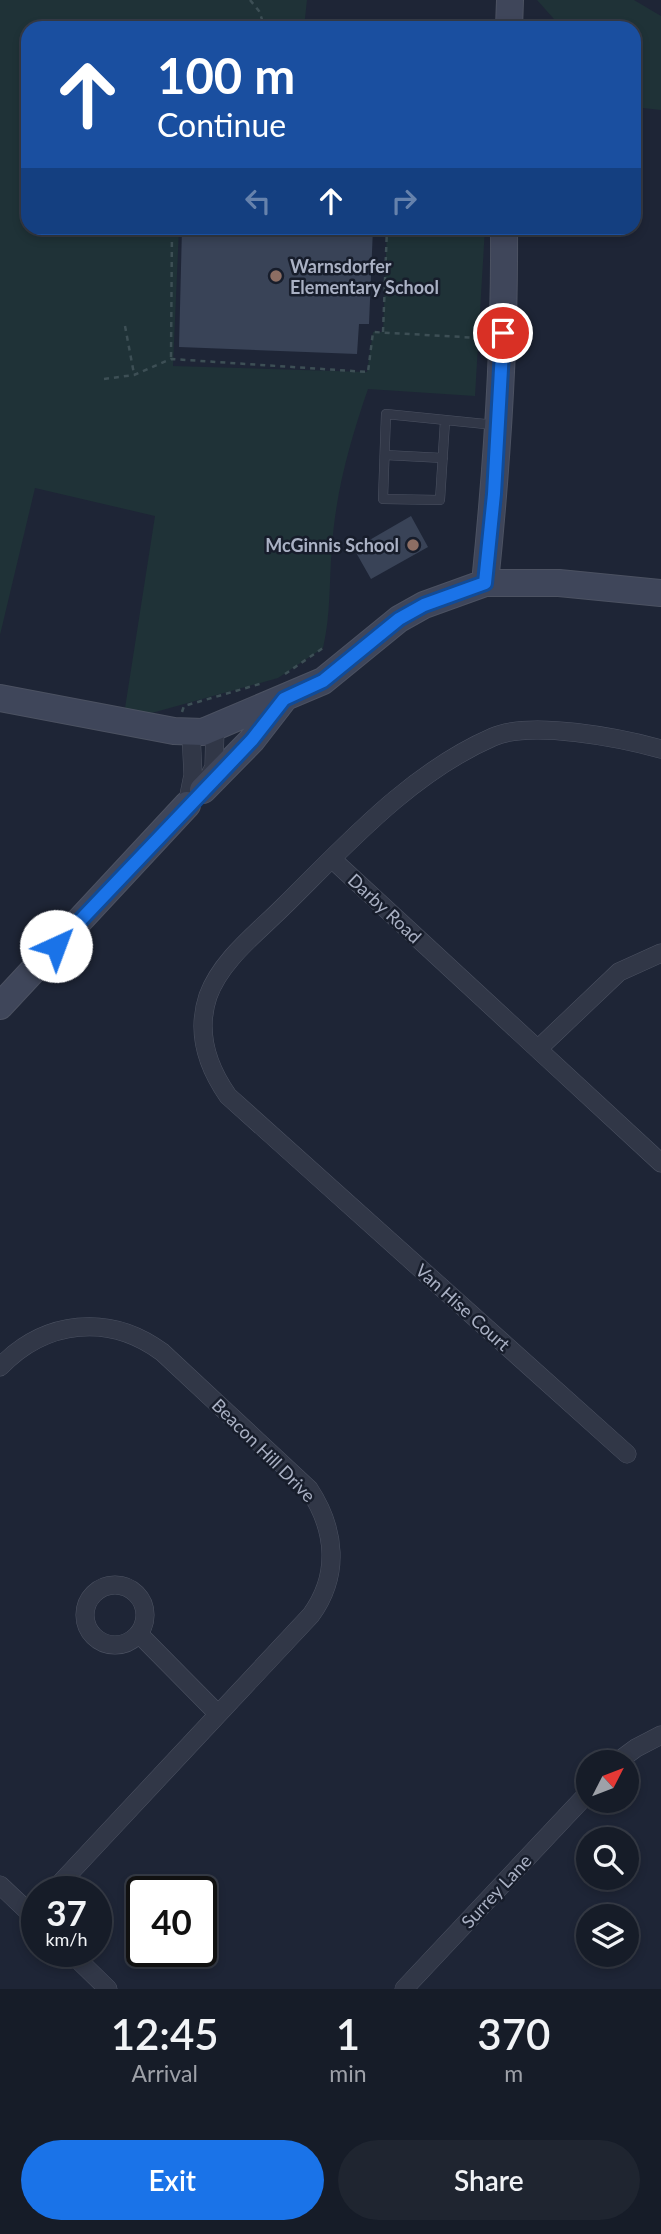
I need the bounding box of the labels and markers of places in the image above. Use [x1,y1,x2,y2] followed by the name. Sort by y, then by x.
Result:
[290,255,439,298] place label: Warnsdorfer Elementary School
[268,268,284,284] marker: Warnsdorfer Elementary School
[473,303,533,363] pin
[265,534,399,556] place label: McGinnis School
[405,537,421,553] marker: McGinnis School

